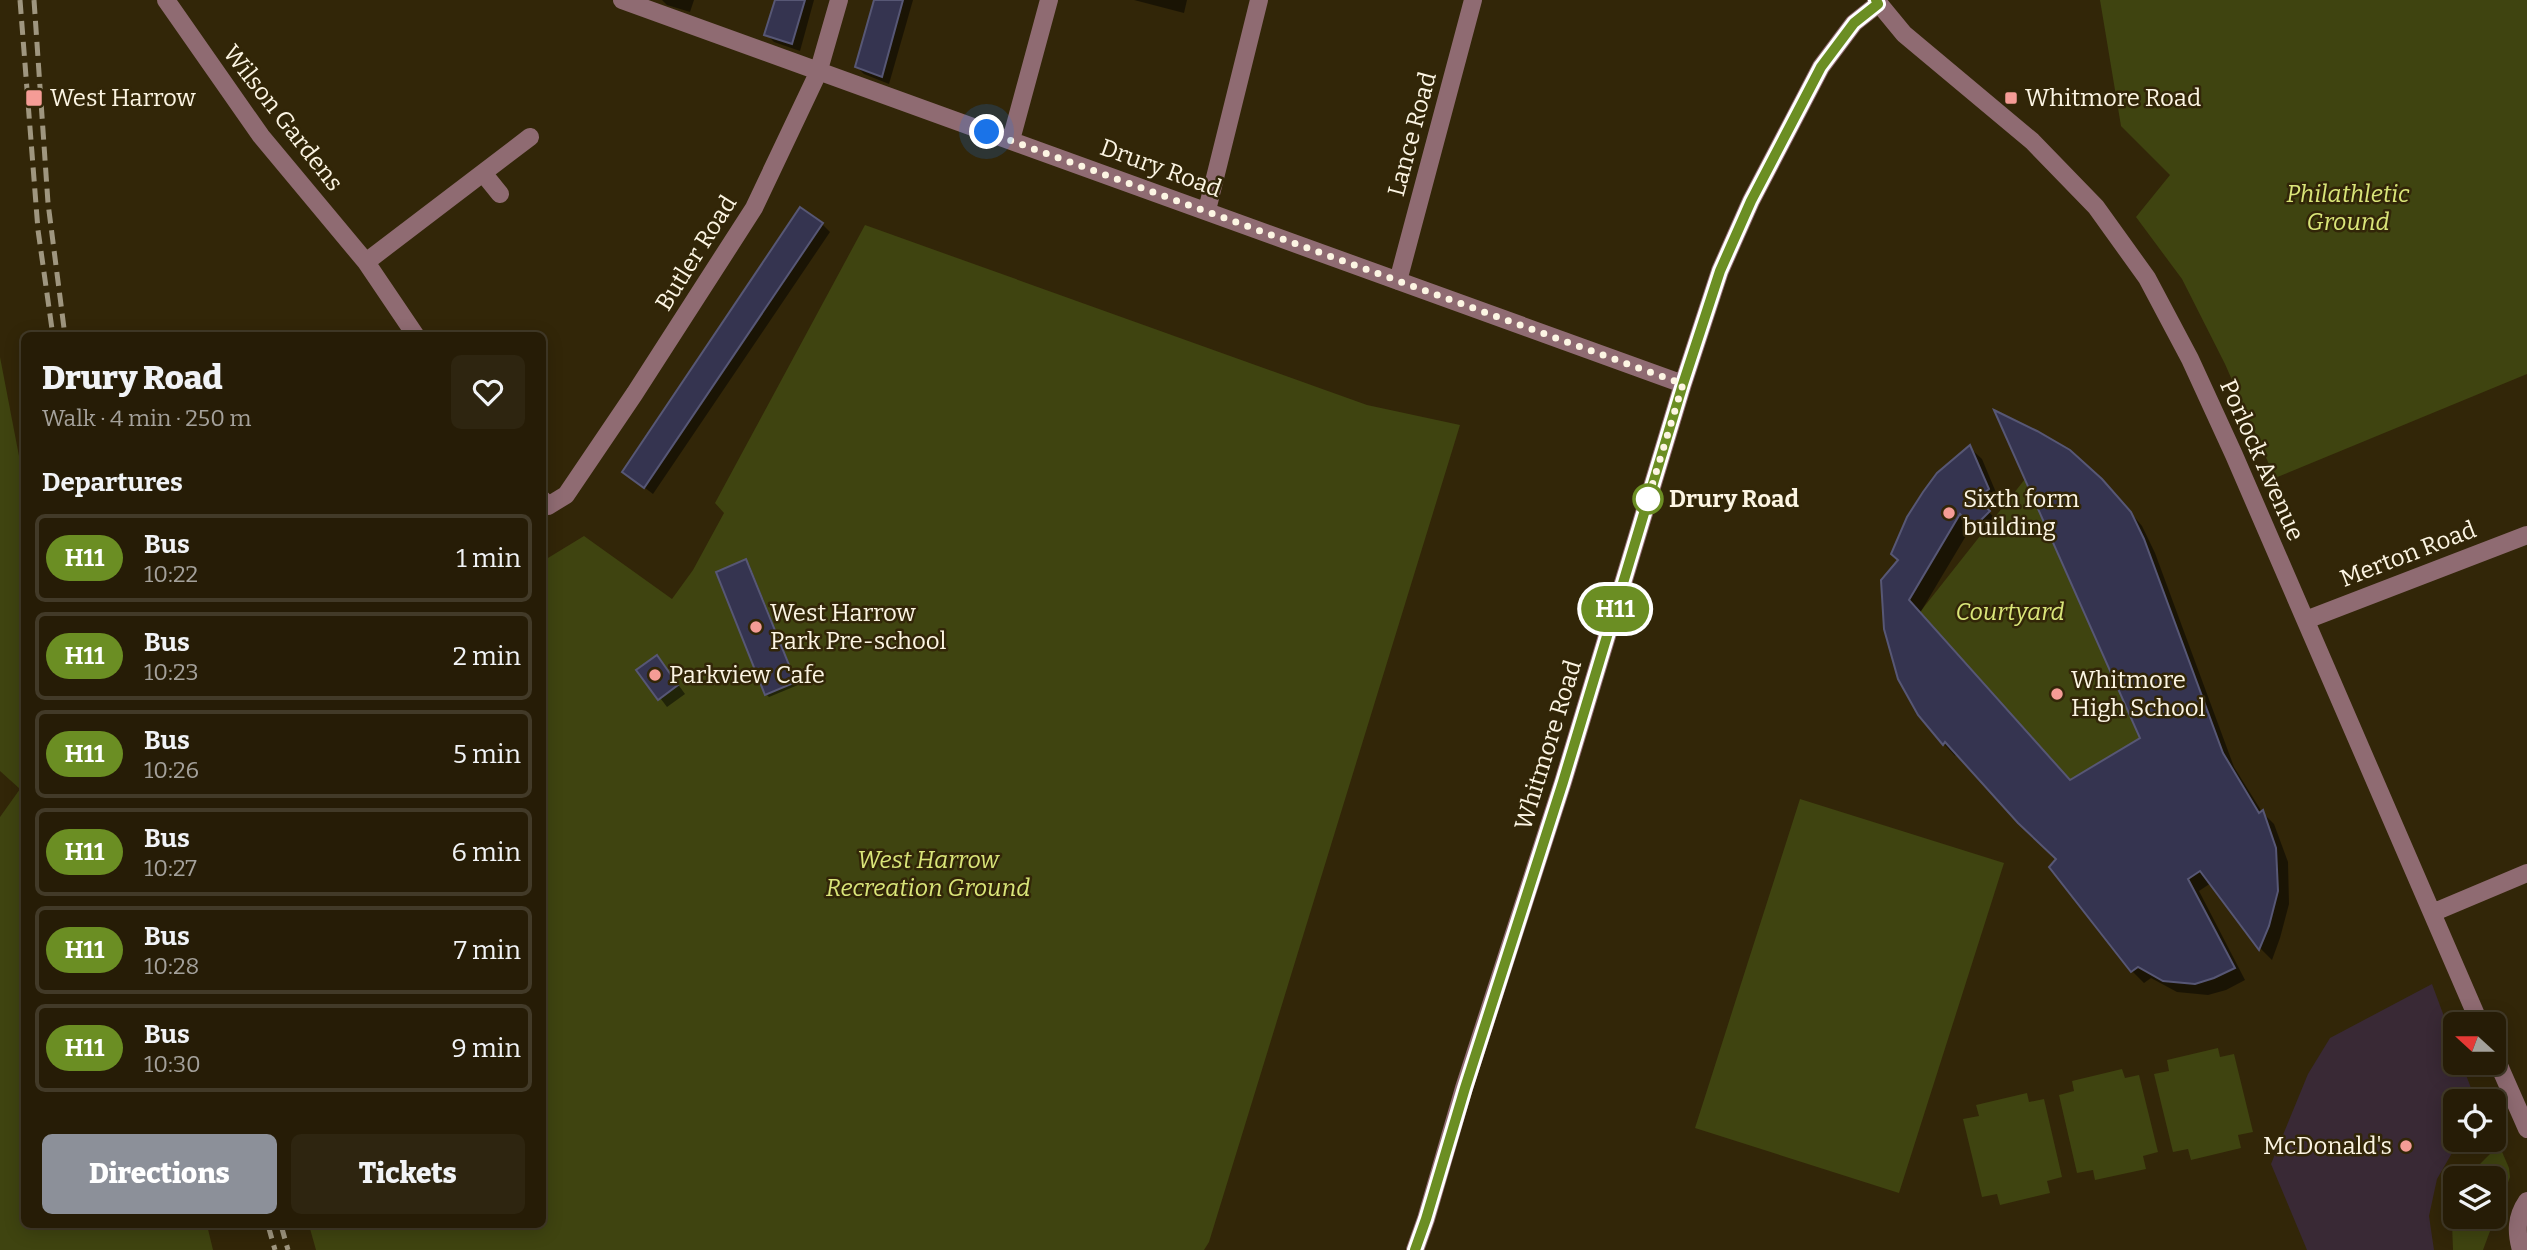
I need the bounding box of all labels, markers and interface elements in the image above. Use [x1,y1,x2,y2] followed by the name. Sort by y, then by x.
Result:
[217,39,349,197] street label: Wilson Gardens
[1382,69,1442,199] street label: Lance Road
[50,84,196,112] place label: West Harrow
[2025,84,2201,112] place label: Whitmore Road
[24,88,44,108] marker: West Harrow
[2003,90,2019,106] marker: Whitmore Road
[969,114,1004,149] your location
[1097,133,1225,203] street label: Drury Road
[2286,180,2410,236] park label: Philathletic Ground
[650,190,742,316] street label: Butler Road
[451,355,525,429] button: heart
[42,358,223,398] text: Drury Road
[2214,375,2310,545] street label: Porlock Avenue
[42,404,251,432] text: Walk · 4 min · 250 m
[42,467,183,498] text: Departures
[1633,484,1663,514] marker: Drury Road
[1669,485,1799,513] place label: Drury Road
[1963,485,2080,541] place label: Sixth form building
[1941,505,1957,521] marker: Sixth form building
[2336,515,2480,593] street label: Merton Road
[144,529,190,560] text: Bus
[456,543,521,574] text: 1 min
[65,544,104,572] text: H11
[144,560,198,588] text: 10:22
[1575,586,1655,632] line badge: H11
[1595,595,1635,623] text: H11
[1955,598,2065,626] park label: Courtyard
[770,599,947,655] place label: West Harrow Park Pre-school
[748,619,764,635] marker: West Harrow Park Pre-school
[144,627,190,658] text: Bus
[453,641,521,672] text: 2 min
[65,642,104,670] text: H11
[1509,657,1587,833] street label: Whitmore Road
[144,658,199,686] text: 10:23
[669,661,825,689] place label: Parkview Cafe
[2071,666,2206,722] place label: Whitmore High School
[647,667,663,683] marker: Parkview Cafe
[2049,686,2065,702] marker: Whitmore High School
[144,725,190,756] text: Bus
[453,739,521,770] text: 5 min
[65,740,104,768] text: H11
[144,756,199,784] text: 10:26
[144,823,190,854] text: Bus
[452,837,521,868] text: 6 min
[65,838,104,866] text: H11
[826,846,1030,902] park label: West Harrow Recreation Ground
[144,854,197,882] text: 10:27
[144,921,190,952] text: Bus
[454,935,521,966] text: 7 min
[65,936,104,964] text: H11
[144,952,199,980] text: 10:28
[2443,1012,2506,1074] north arrow
[2443,1012,2506,1229] map controls
[144,1019,190,1050] text: Bus
[452,1033,521,1064] text: 9 min
[65,1034,104,1062] text: H11
[144,1050,201,1078] text: 10:30
[2443,1089,2506,1152] button: locate
[2263,1132,2392,1160] place label: McDonald's
[42,1134,277,1214] button: Directions
[291,1134,525,1214] button: Tickets
[2398,1138,2414,1154] marker: McDonald's
[2443,1166,2506,1229] button: layers

